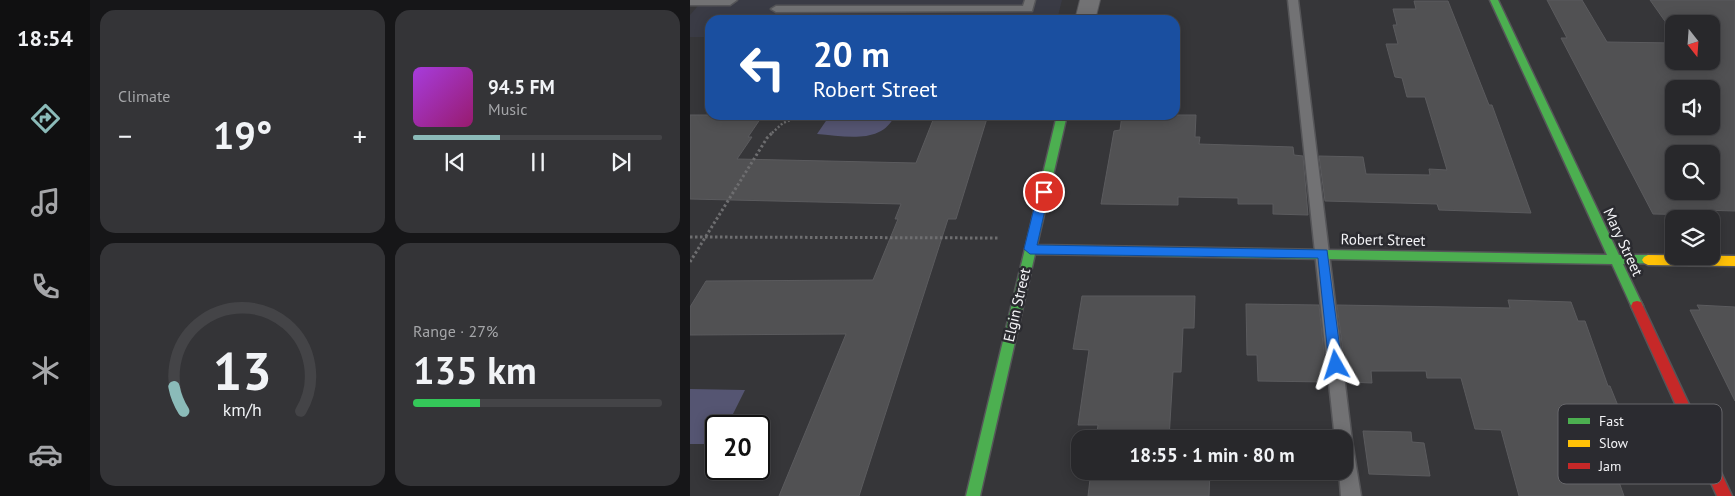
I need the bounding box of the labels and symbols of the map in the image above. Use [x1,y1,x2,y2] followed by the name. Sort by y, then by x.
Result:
[1665,15,1720,70] north arrow
[1023,171,1065,213] pin
[1599,205,1648,279] street label: Mary Street
[1340,229,1426,250] street label: Robert Street
[999,266,1034,344] street label: Elgin Street
[1309,338,1361,390] position arrow
[1558,404,1722,484] legend
[1599,412,1624,430] text: Fast
[705,415,770,480] speed limit sign: 20
[1599,434,1629,452] text: Slow
[1598,457,1621,475] text: Jam

